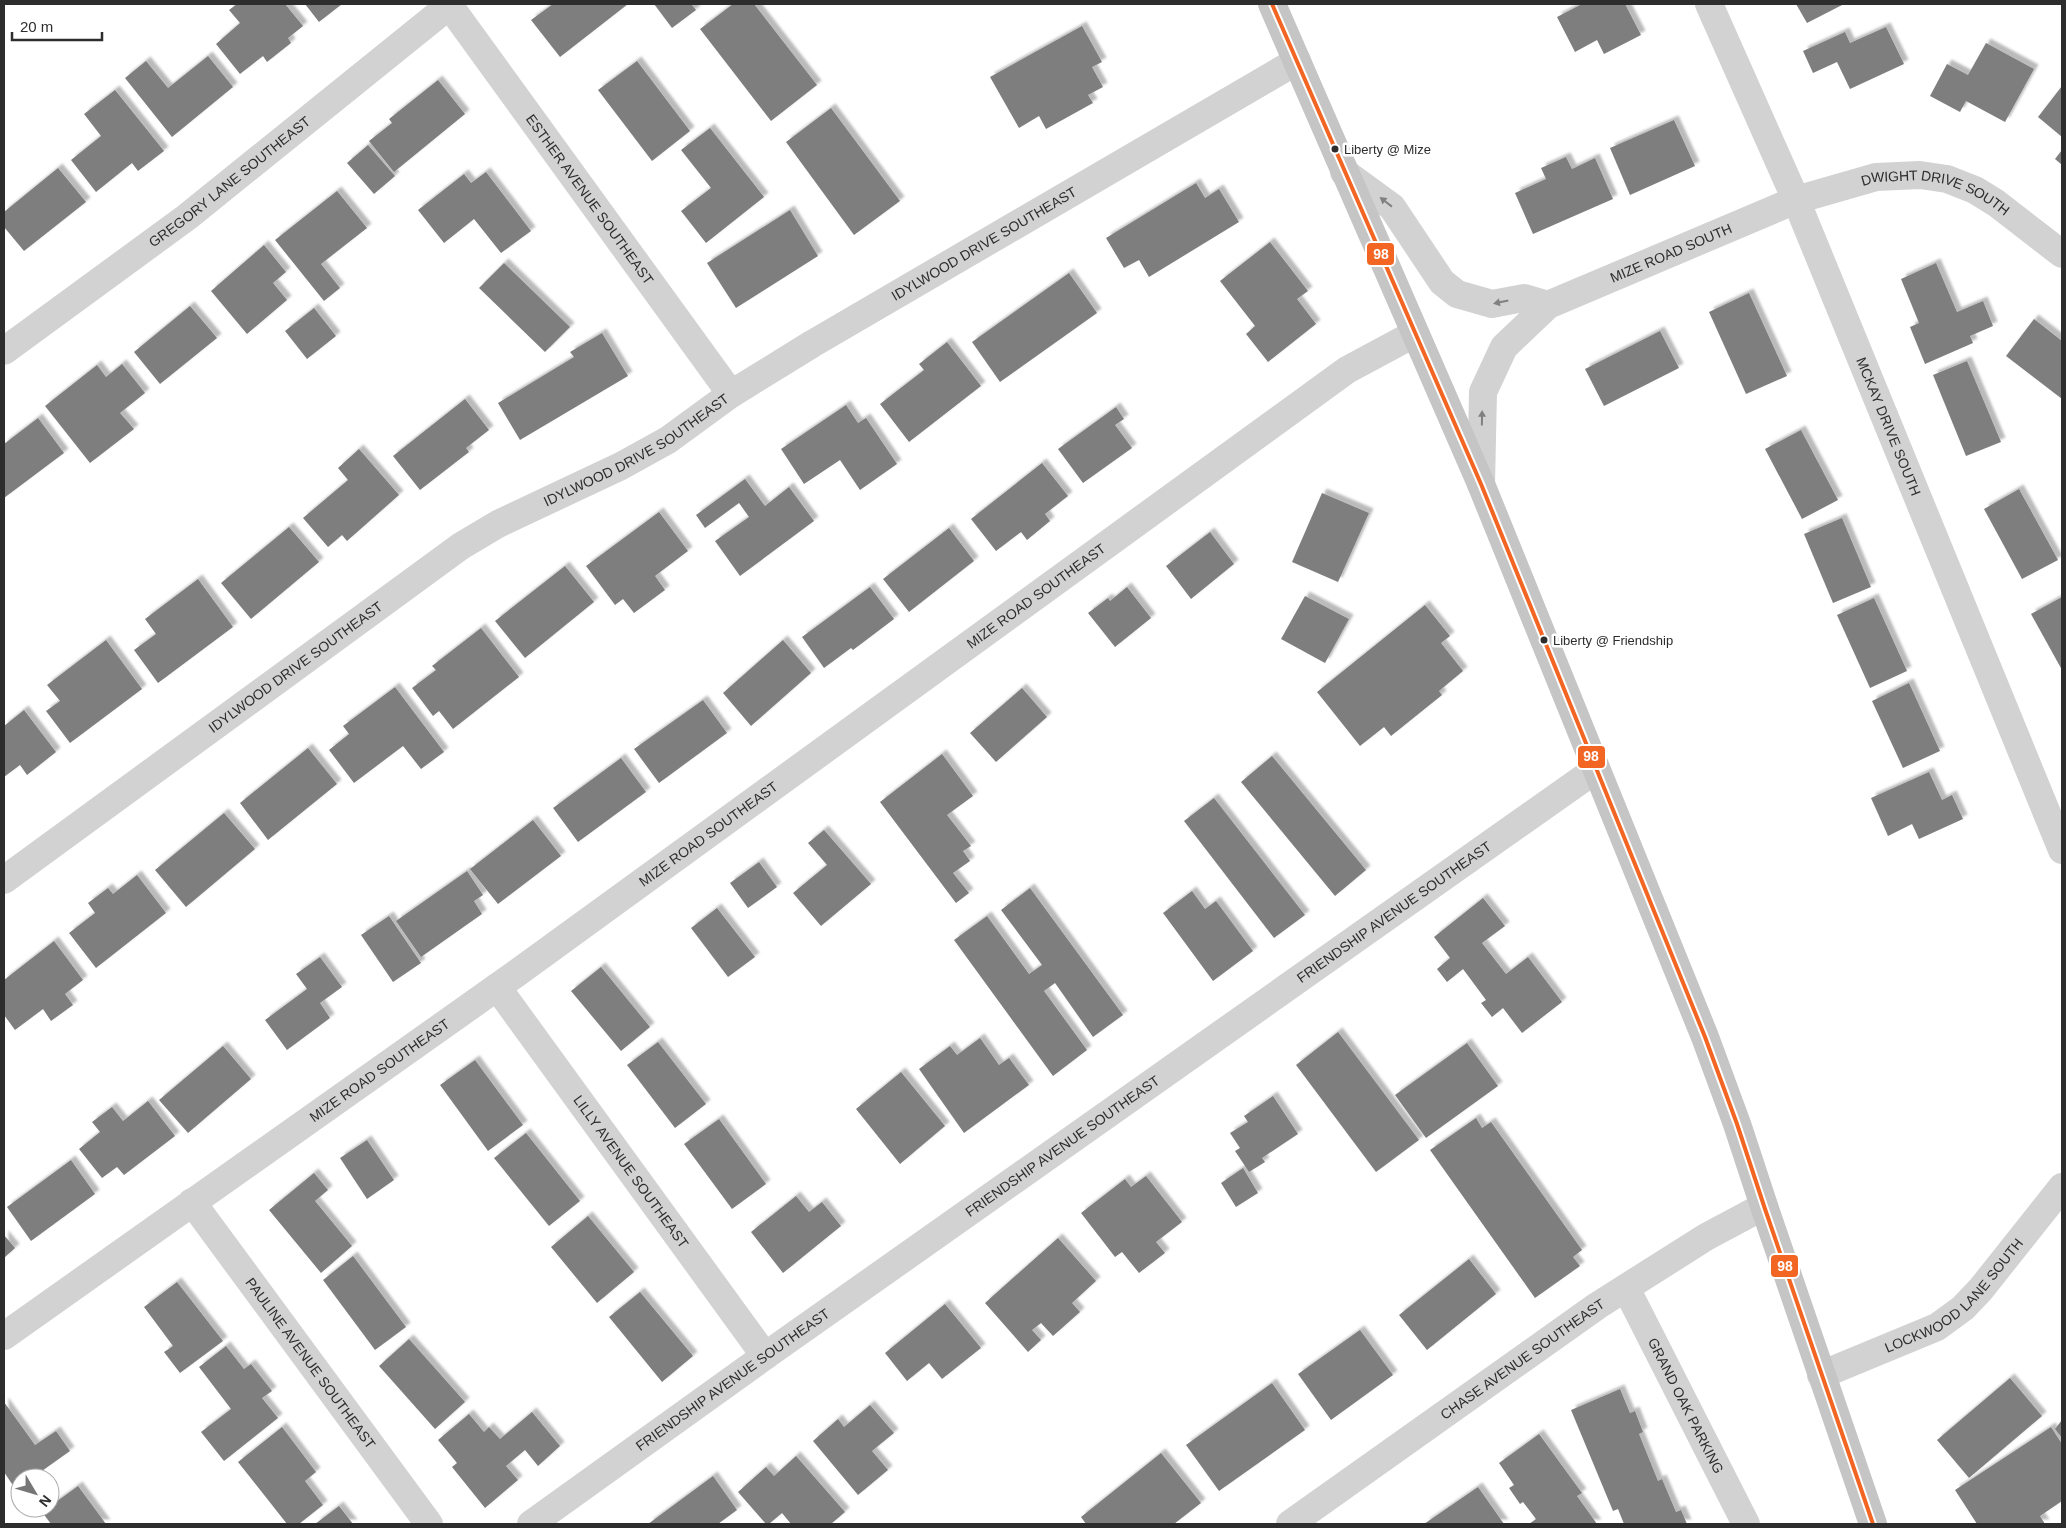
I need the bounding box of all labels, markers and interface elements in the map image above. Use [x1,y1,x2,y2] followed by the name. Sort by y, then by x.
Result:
[12,10,102,42] scale bar
[20,18,53,35] text: 20 m
[523,111,657,288] street label: ESTHER AVENUE SOUTHEAST
[146,113,314,250] street label: GREGORY LANE SOUTHEAST
[1344,142,1431,157] place label: Liberty @ Mize
[1330,144,1340,154] marker: Liberty @ Mize
[1859,167,2013,218] street label: DWIGHT DRIVE SOUTH
[889,183,1080,304] street label: IDYLWOOD DRIVE SOUTHEAST
[1380,197,1393,208] one-way arrow
[1608,220,1734,286] street label: MIZE ROAD SOUTH
[1366,242,1395,266] line badge: 98
[1373,246,1389,262] text: 98
[1492,299,1508,307] one-way arrow
[1853,355,1924,498] street label: MCKAY DRIVE SOUTH
[541,390,732,509] street label: IDYLWOOD DRIVE SOUTHEAST
[1478,410,1486,426] one-way arrow
[964,540,1109,652] street label: MIZE ROAD SOUTHEAST
[205,598,386,736] street label: IDYLWOOD DRIVE SOUTHEAST
[1553,633,1673,648] place label: Liberty @ Friendship
[1539,635,1549,645] marker: Liberty @ Friendship
[1577,745,1606,769] line badge: 98
[1583,748,1599,764] text: 98
[636,778,781,890] street label: MIZE ROAD SOUTHEAST
[1294,838,1494,986] street label: FRIENDSHIP AVENUE SOUTHEAST
[307,1015,453,1125] street label: MIZE ROAD SOUTHEAST
[962,1072,1163,1220] street label: FRIENDSHIP AVENUE SOUTHEAST
[570,1092,692,1251] street label: LILLY AVENUE SOUTHEAST
[1882,1235,2026,1356] street label: LOCKWOOD LANE SOUTH
[1770,1254,1799,1278] line badge: 98
[1777,1258,1793,1274] text: 98
[242,1274,379,1452] street label: PAULINE AVENUE SOUTHEAST
[1437,1295,1608,1423] street label: CHASE AVENUE SOUTHEAST
[633,1305,833,1454] street label: FRIENDSHIP AVENUE SOUTHEAST
[1645,1335,1727,1476] street label: GRAND OAK PARKING
[10,1468,60,1518] north arrow
[36,1492,55,1510] text: N

